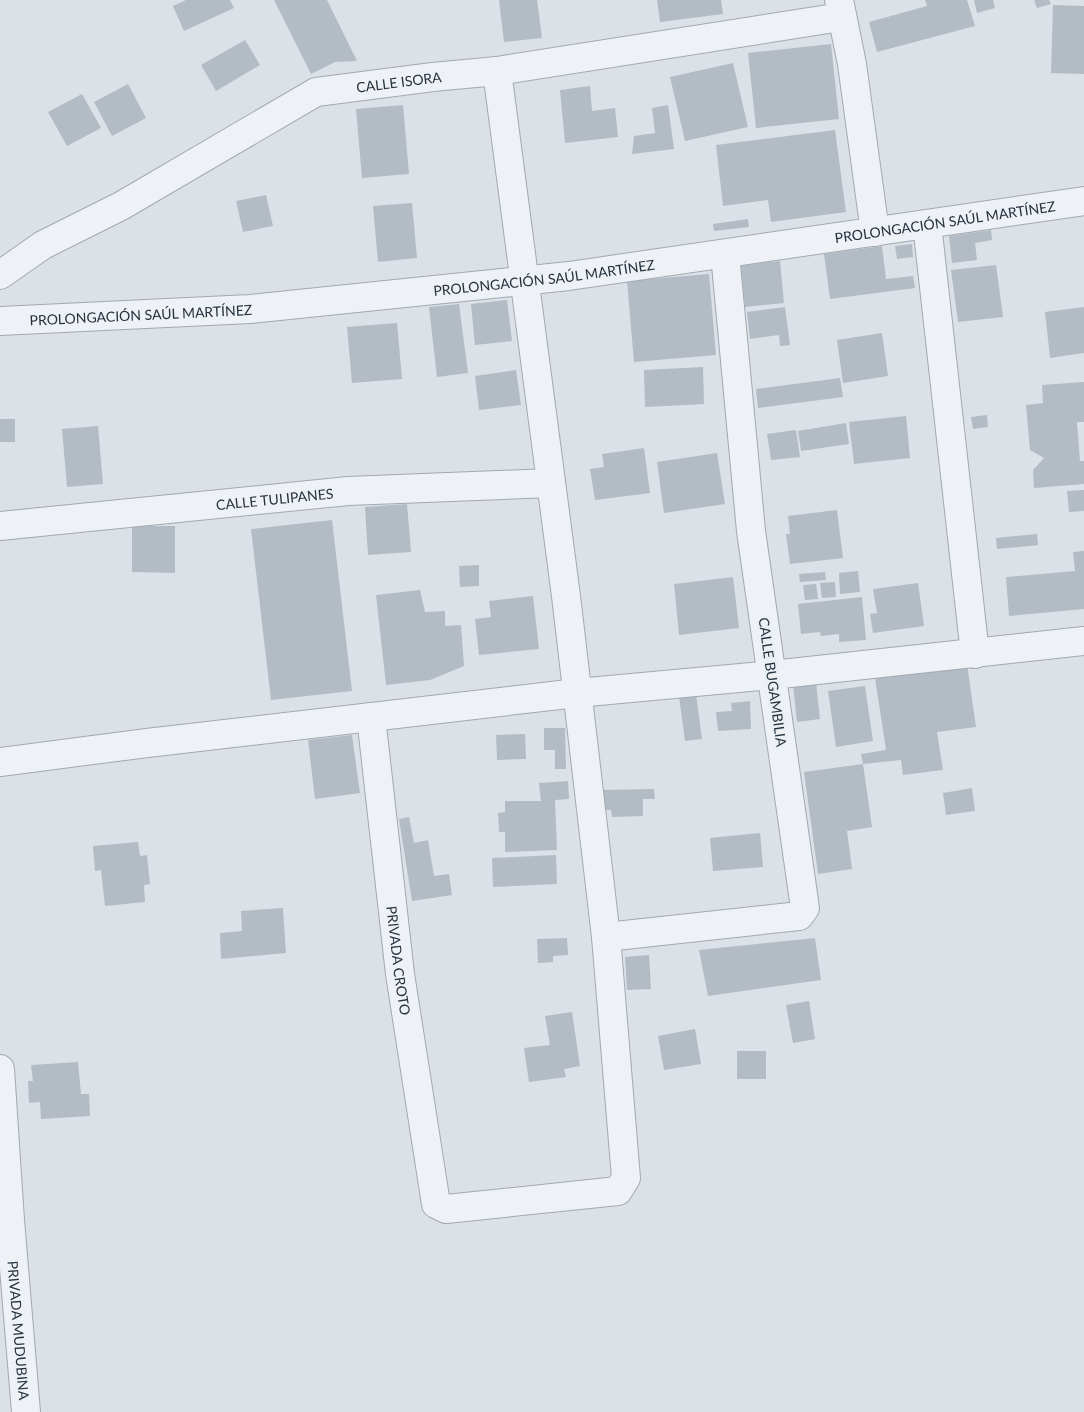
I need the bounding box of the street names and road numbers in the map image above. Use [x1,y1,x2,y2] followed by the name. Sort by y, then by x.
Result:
[355,68,443,95] street label: CALLE ISORA
[834,197,1057,246] street label: PROLONGACIÓN SAÚL MARTÍNEZ
[432,255,656,298] street label: PROLONGACIÓN SAÚL MARTÍNEZ
[29,300,253,328] street label: PROLONGACIÓN SAÚL MARTÍNEZ
[215,484,334,513] street label: CALLE TULIPANES
[756,616,791,748] street label: CALLE BUGAMBILIA
[384,905,415,1016] street label: PRIVADA CROTO
[5,1260,34,1401] street label: PRIVADA MUDUBINA

